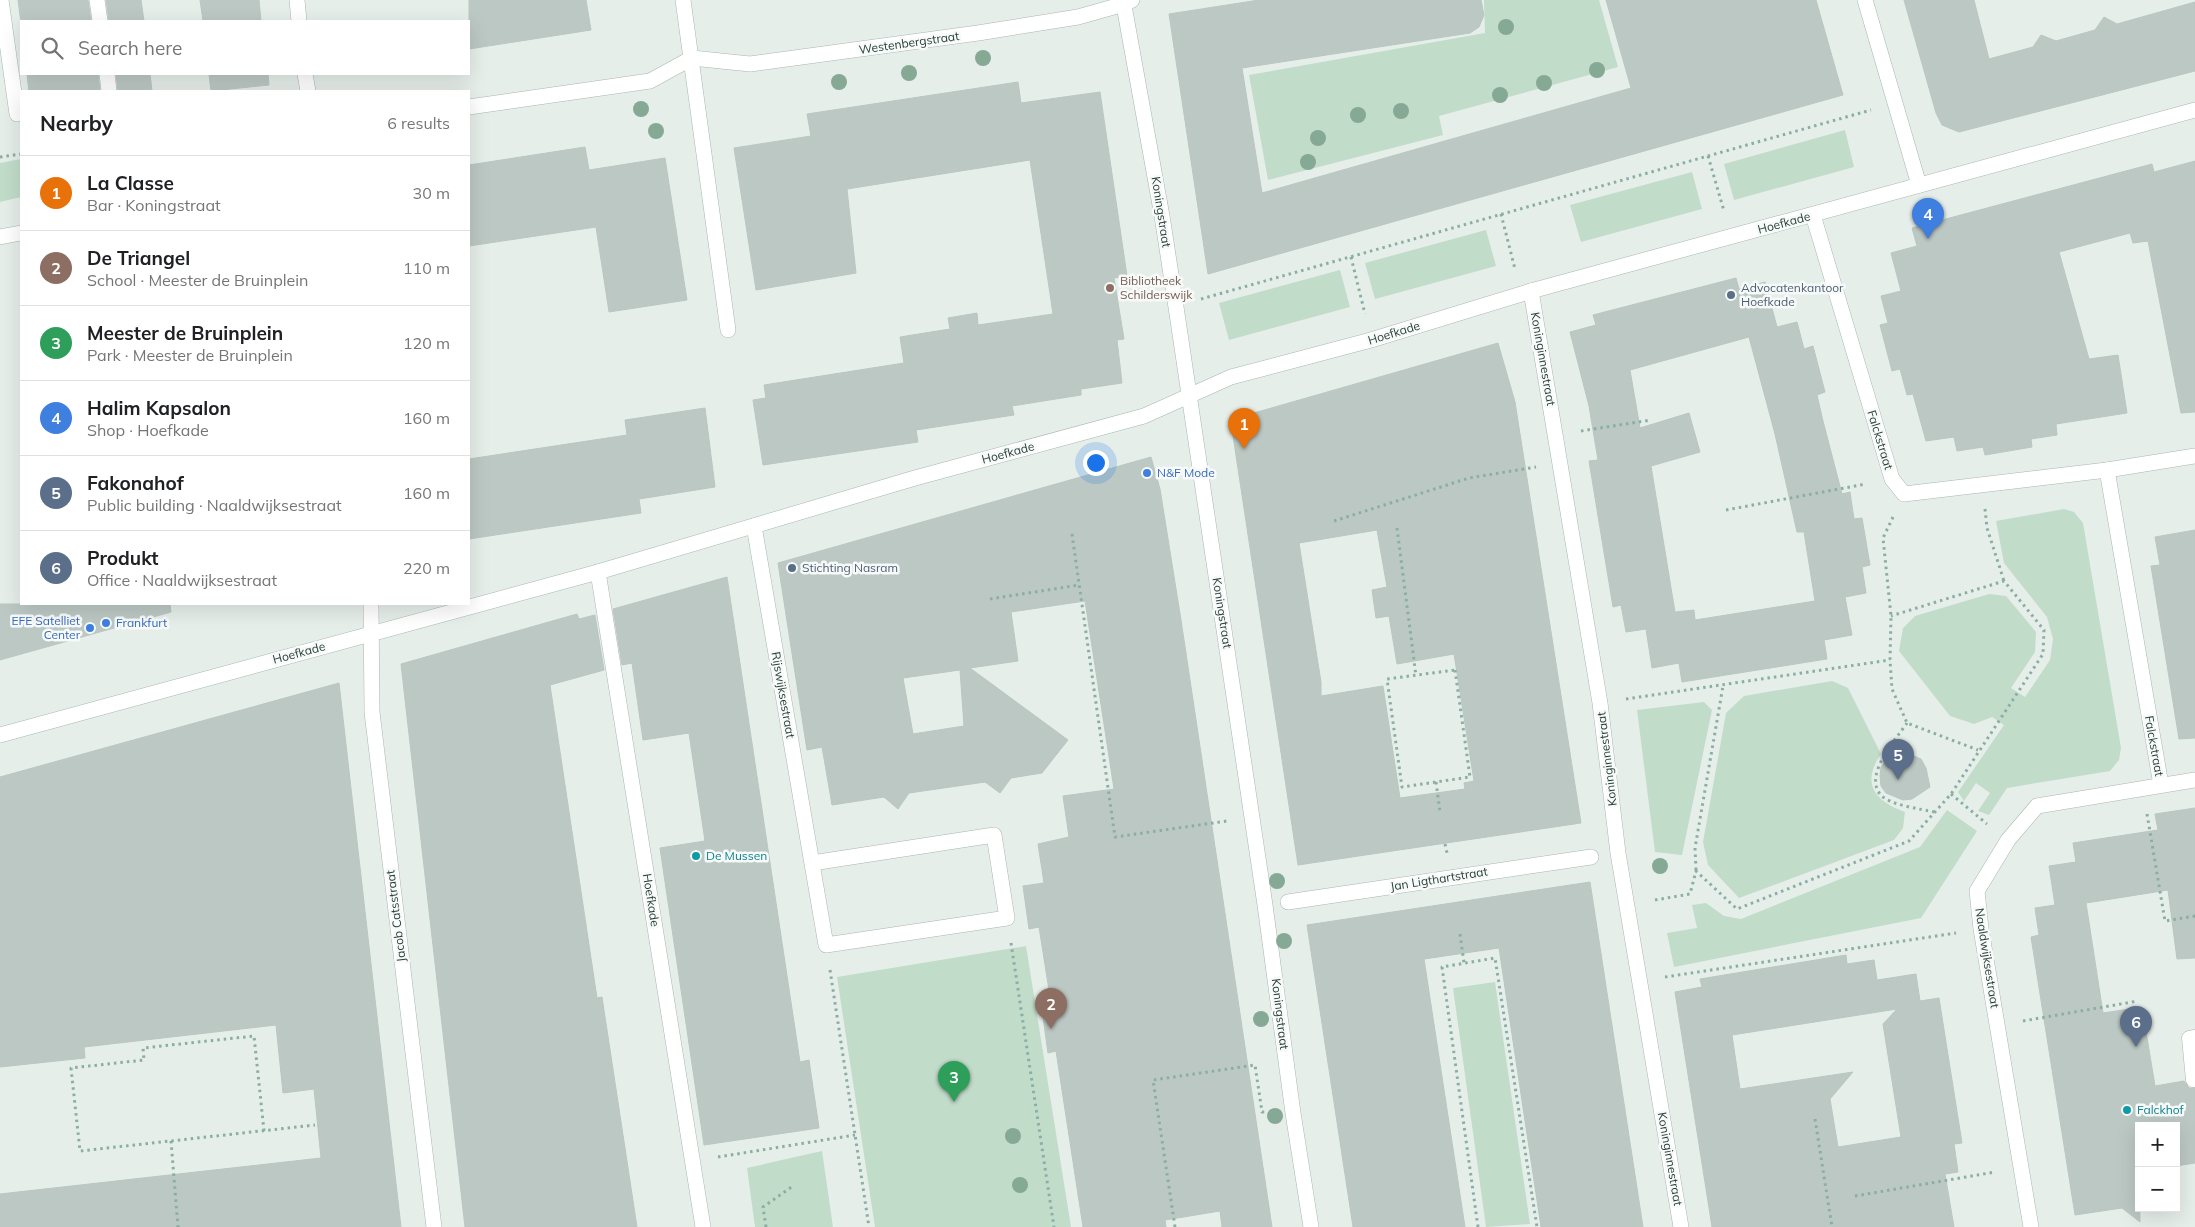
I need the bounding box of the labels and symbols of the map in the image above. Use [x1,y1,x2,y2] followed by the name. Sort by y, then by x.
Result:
[858,28,960,57] street label: Westenbergstraat
[1148,175,1174,248] street label: Koningstraat
[1912,198,1944,239] pin: 4
[1756,208,1812,237] street label: Hoefkade
[1120,273,1193,302] place label: Bibliotheek Schilderswijk
[1741,280,1844,309] place label: Advocatenkantoor Hoefkade
[1104,282,1116,294] marker: Bibliotheek Schilderswijk
[1725,289,1737,301] marker: Advocatenkantoor Hoefkade
[1528,311,1559,407] street label: Koninginnestraat
[1366,318,1422,348] street label: Hoefkade
[1228,408,1260,449] pin: 1
[1864,408,1897,471] street label: Falckstraat
[980,438,1036,467] street label: Hoefkade
[1083,450,1109,476] your location
[1157,465,1215,480] place label: N&F Mode
[1141,467,1153,479] marker: N&F Mode
[802,560,898,575] place label: Stichting Nasram
[786,562,798,574] marker: Stichting Nasram
[1209,576,1235,649] street label: Koningstraat
[11,613,81,642] place label: EFE Satelliet Center
[116,615,167,630] place label: Frankfurt
[100,617,112,629] marker: Frankfurt
[84,622,96,634] marker: EFE Satelliet Center
[271,638,327,667] street label: Hoefkade
[769,651,798,739] street label: Rijswijksestraat
[1593,711,1620,807] street label: Koninginnestraat
[2142,714,2167,778] street label: Falckstraat
[1882,739,1914,780] pin: 5
[706,848,767,863] place label: De Mussen
[690,850,702,862] marker: De Mussen
[1389,863,1489,894] street label: Jan Ligthartstraat
[382,869,409,963] street label: Jacob Catsstraat
[640,872,663,928] street label: Hoefkade
[1972,907,2003,1009] street label: Naaldwijksestraat
[1269,978,1292,1050] street label: Koningstraat
[1035,988,1067,1029] pin: 2
[2120,1006,2152,1047] pin: 6
[938,1061,970,1102] pin: 3
[2137,1102,2185,1117] place label: Falckhof
[2121,1104,2133,1116] marker: Falckhof
[1655,1111,1686,1207] street label: Koninginnestraat

